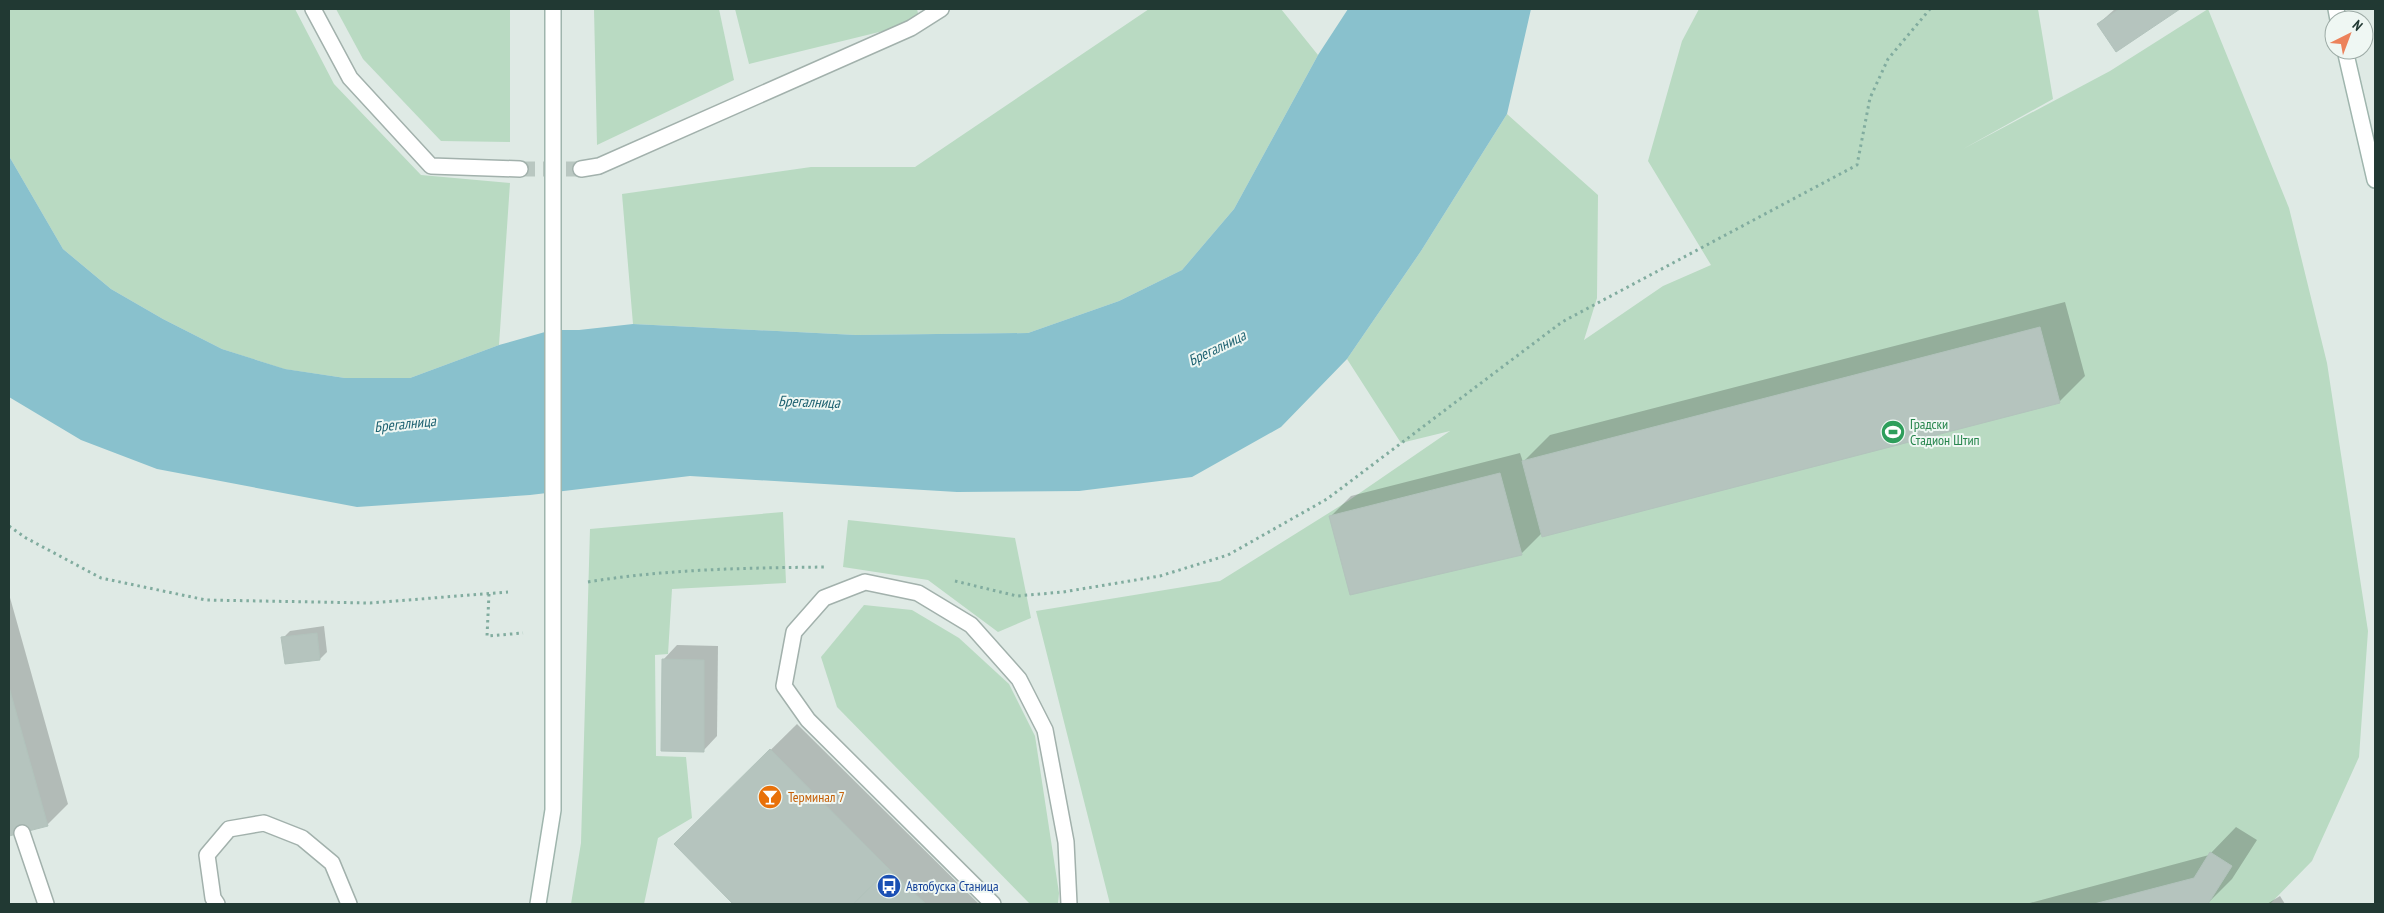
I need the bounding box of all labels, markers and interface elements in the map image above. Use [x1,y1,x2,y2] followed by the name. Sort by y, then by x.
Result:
[2324,10,2374,60] north arrow
[2349,16,2367,35] text: N
[1185,325,1250,370] water label: Брегалница
[778,391,841,412] water label: Брегалница
[373,411,438,436] water label: Брегалница
[1910,415,1980,449] place label: Градски Стадион Штип
[1880,419,1906,445] sports icon: Градски Стадион Штип
[757,784,783,810] bar icon: Терминал 7
[788,788,845,806] place label: Терминал 7
[876,873,902,899] bus stop icon: Автобуска Станица
[906,877,998,895] place label: Автобуска Станица

